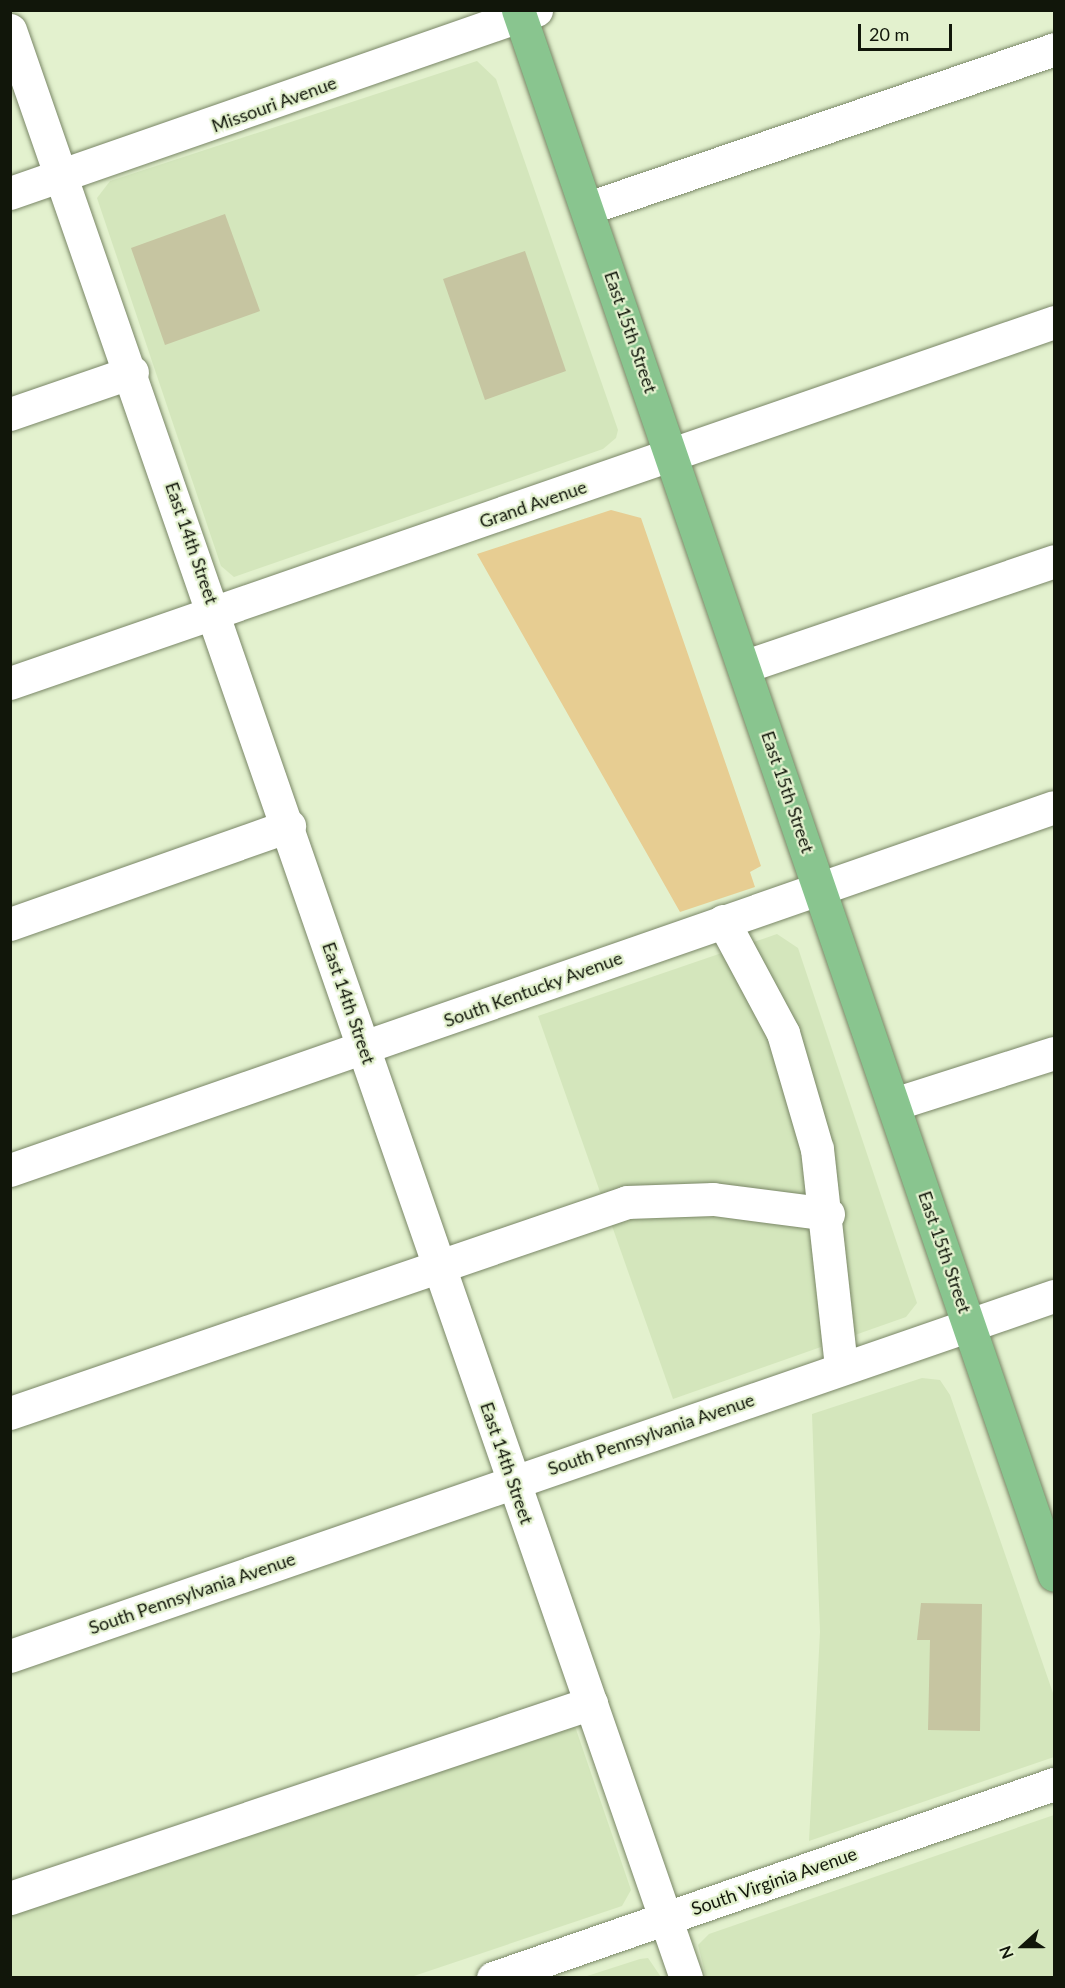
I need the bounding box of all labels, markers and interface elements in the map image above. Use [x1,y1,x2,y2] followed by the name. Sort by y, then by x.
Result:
[861,12,956,50] scale bar
[869,23,909,45] text: 20 m
[208,71,340,137] street label: Missouri Avenue
[600,268,662,396] street label: East 15th Street
[476,475,590,533] street label: Grand Avenue
[161,479,223,607] street label: East 14th Street
[757,728,819,856] street label: East 15th Street
[318,939,380,1067] street label: East 14th Street
[440,946,626,1032] street label: South Kentucky Avenue
[914,1188,976,1316] street label: East 15th Street
[545,1388,757,1480] street label: South Pennsylvania Avenue
[476,1399,538,1527] street label: East 14th Street
[86,1547,298,1639] street label: South Pennsylvania Avenue
[688,1842,860,1920] street label: South Virginia Avenue
[993,1916,1053,1976] north arrow
[995,1943,1017,1962] text: N

